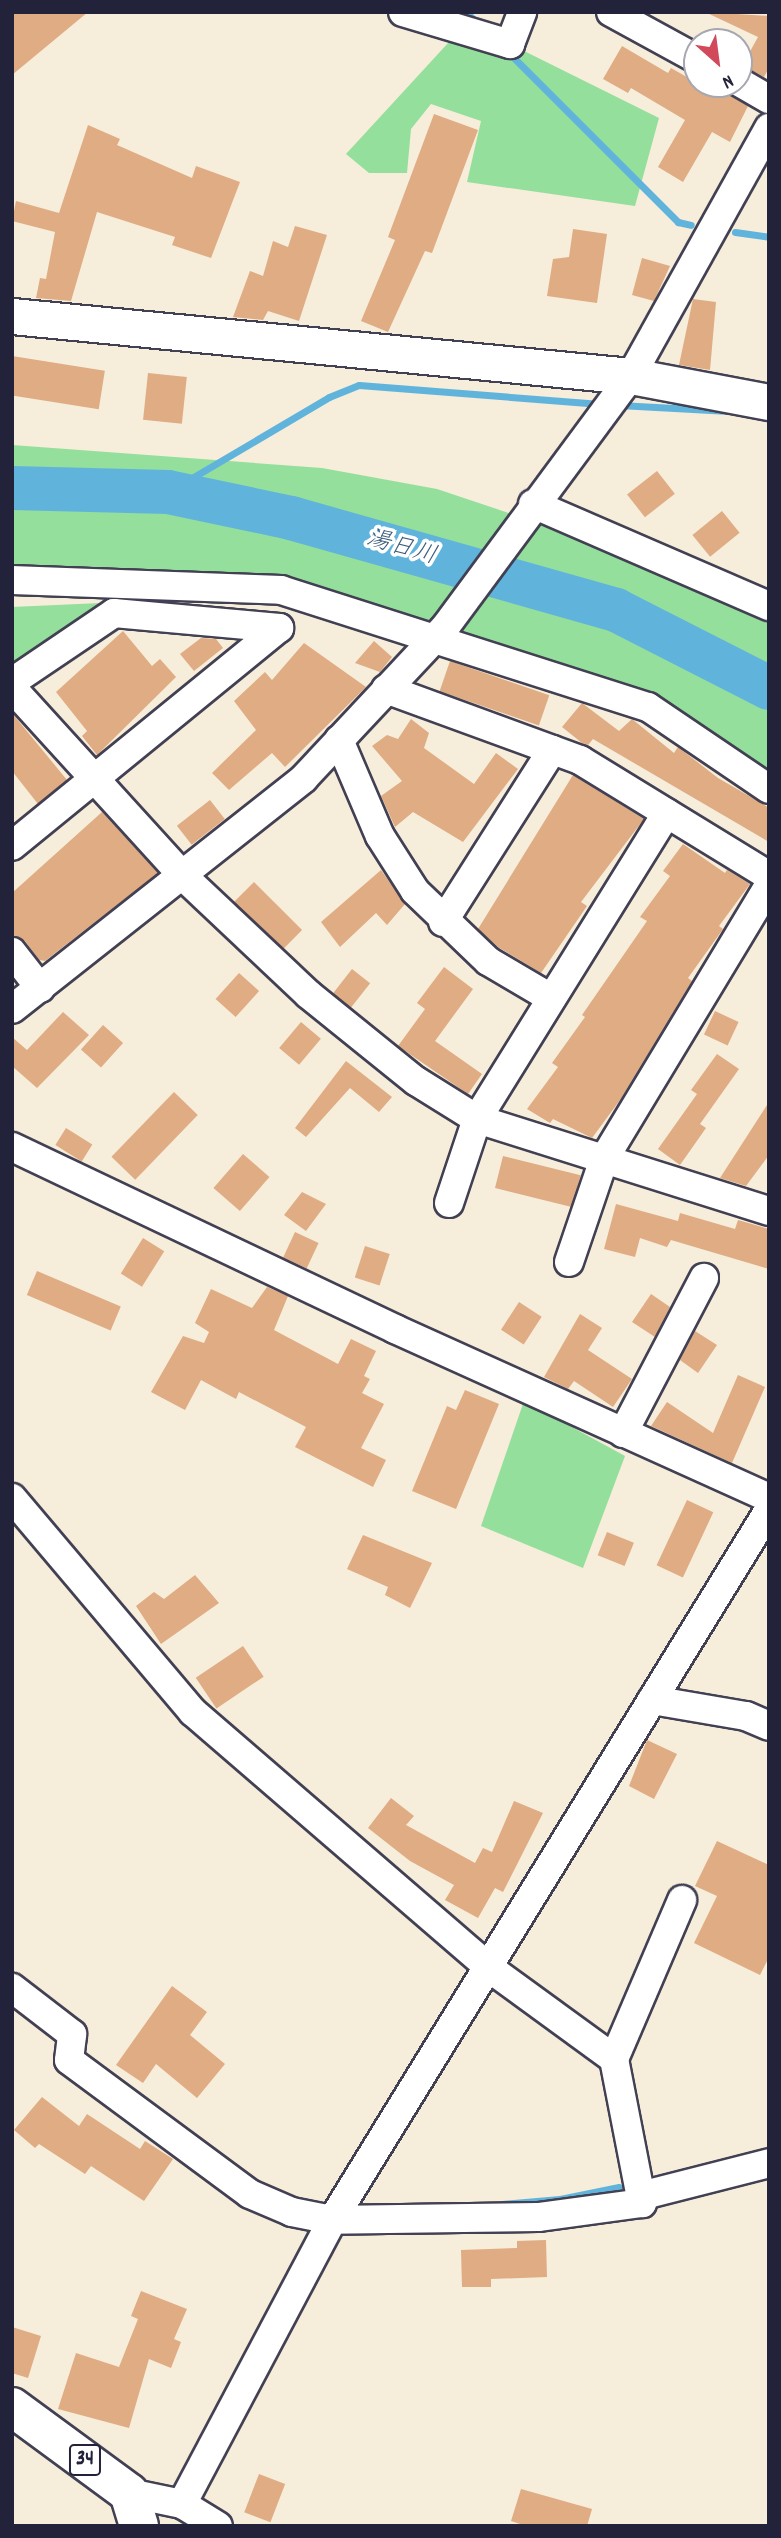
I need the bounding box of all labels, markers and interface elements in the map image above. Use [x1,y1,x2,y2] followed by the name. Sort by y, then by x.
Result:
[683,28,753,98] north arrow
[717,66,738,94] text: N
[362,525,440,573] water label: 湯日川
[68,2442,102,2478] road number: 34

